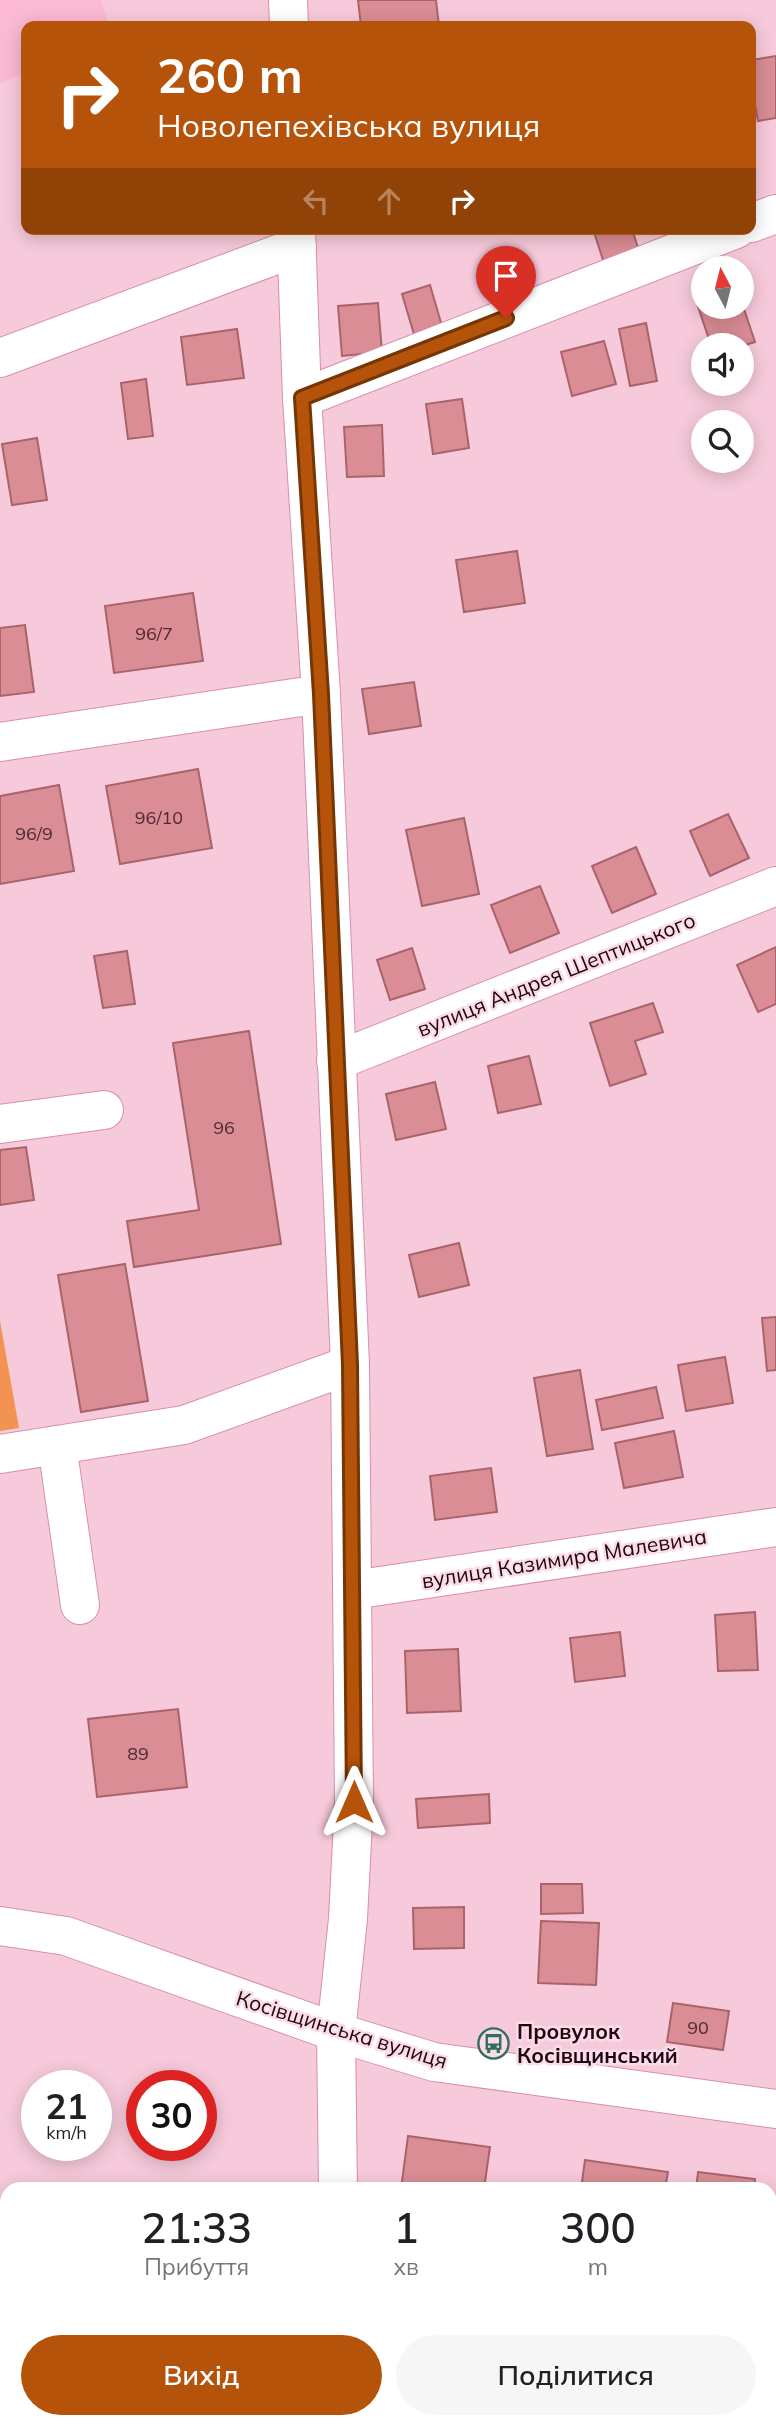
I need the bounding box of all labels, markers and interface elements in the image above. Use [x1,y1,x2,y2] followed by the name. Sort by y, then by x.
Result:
[157,44,303,105] text: 260 m
[42,49,133,140] icon: right
[157,105,540,145] text: Новолепехівська вулиця
[297,182,335,220] icon: left
[370,182,408,220] icon: ahead
[443,182,481,220] icon: right
[476,246,536,318] pin
[691,256,754,318] north arrow
[691,256,754,473] map controls
[487,257,525,295] icon: arrive
[691,333,754,396] button: sound
[691,410,754,473] button: search
[135,622,173,645] house number: 96/7
[135,806,183,829] house number: 96/10
[15,822,53,845] house number: 96/9
[413,906,699,1042] street label: вулиця Андрея Шептицького
[213,1116,235,1139] house number: 96
[420,1523,708,1593] street label: вулиця Казимира Малевича
[127,1742,149,1765] house number: 89
[317,1765,391,1839] position arrow
[233,1984,451,2074] street label: Косівщинська вулиця
[687,2016,709,2039] house number: 90
[517,2018,678,2068] place label: Провулок Косівщинський
[477,2026,511,2060] bus stop icon: Провулок Косівщинський
[126,2070,217,2161] speed limit sign: 30
[45,2084,88,2128] text: 21
[46,2121,87,2144] text: km/h
[141,2201,252,2254] text: 21:33
[393,2201,419,2254] text: 1
[560,2201,636,2254] text: 300
[144,2252,249,2281] text: Прибуття
[393,2252,419,2281] text: хв
[588,2252,608,2281] text: m
[21,2335,382,2415] button: Вихід
[396,2335,756,2415] button: Поділитися

